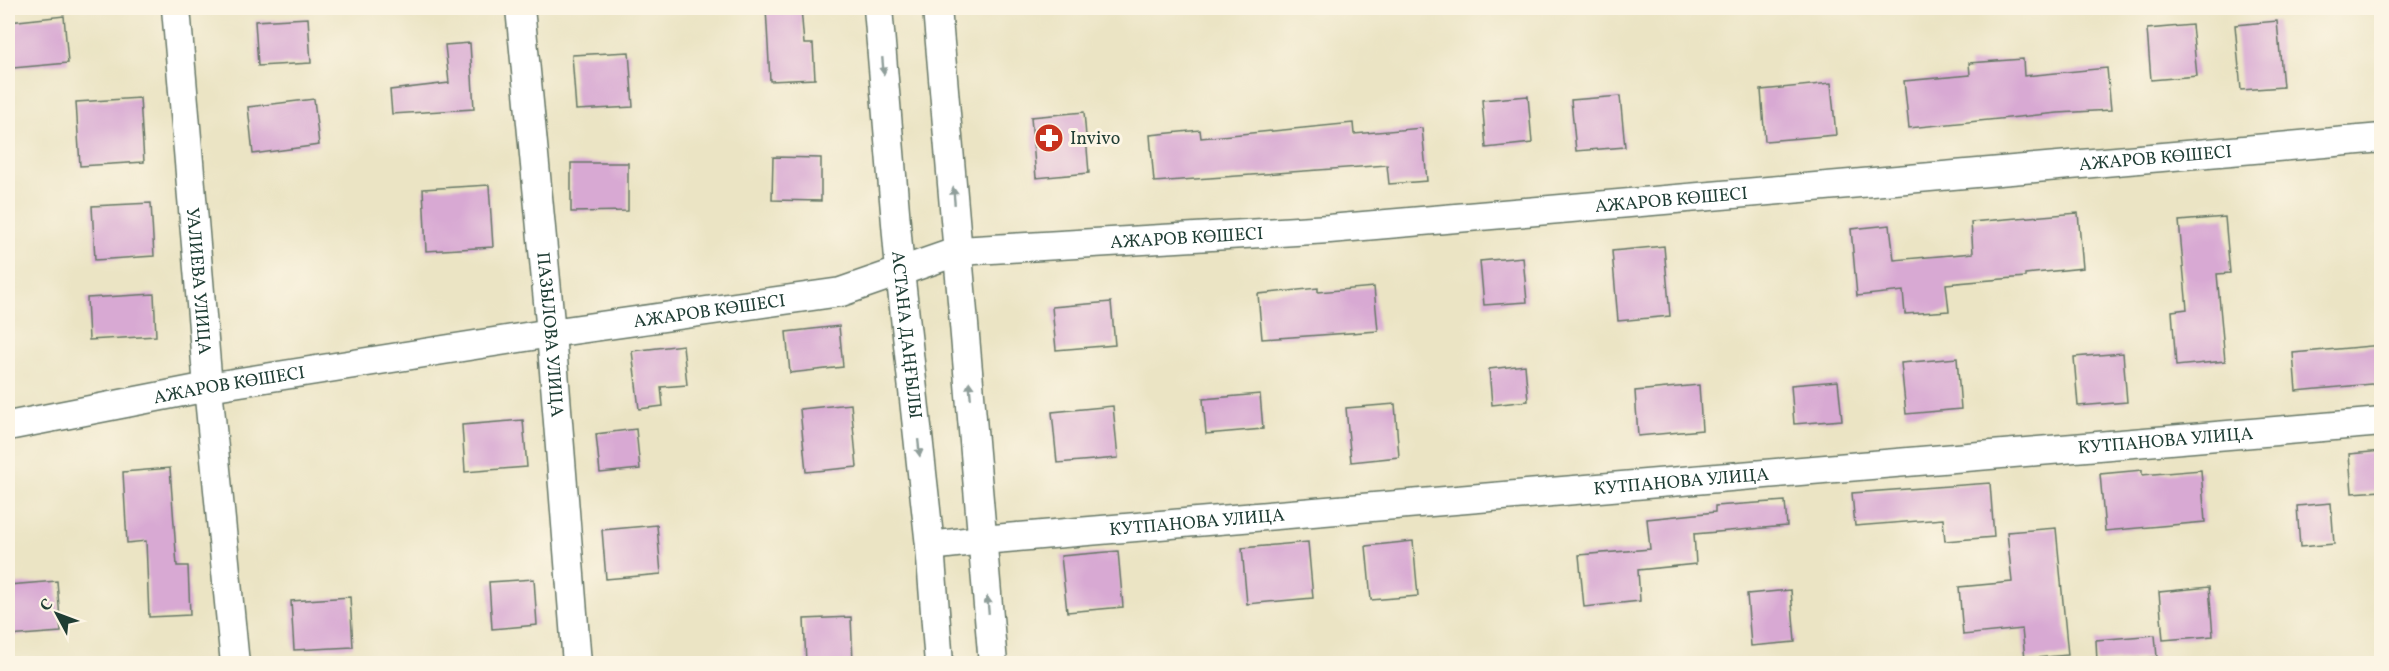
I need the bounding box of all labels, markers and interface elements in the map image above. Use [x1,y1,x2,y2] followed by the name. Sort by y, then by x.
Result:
[878,56,887,75] one-way arrow
[1033,122,1065,154] pharmacy icon: Invivo
[1070,127,1120,152] place label: Invivo
[2078,140,2233,178] street label: АЖАРОВ КӨШЕСІ
[1594,182,1749,220] street label: АЖАРОВ КӨШЕСІ
[949,186,959,205] one-way arrow
[179,206,216,356] street label: УАЛИЕВА УЛИЦА
[1110,222,1264,256] street label: АЖАРОВ КӨШЕСІ
[884,250,927,420] street label: АСТАНА ДАҢҒЫЛЫ
[529,251,569,419] street label: ПАЗЫЛОВА УЛИЦА
[632,289,787,335] street label: АЖАРОВ КӨШЕСІ
[151,361,307,411] street label: АЖАРОВ КӨШЕСІ
[965,380,975,399] one-way arrow
[2077,422,2255,462] street label: КУТПАНОВА УЛИЦА
[915,439,924,458] one-way arrow
[1593,463,1770,502] street label: КУТПАНОВА УЛИЦА
[1108,504,1286,543] street label: КУТПАНОВА УЛИЦА
[27,584,87,644] north arrow
[36,594,59,617] text: С
[983,596,993,615] one-way arrow

